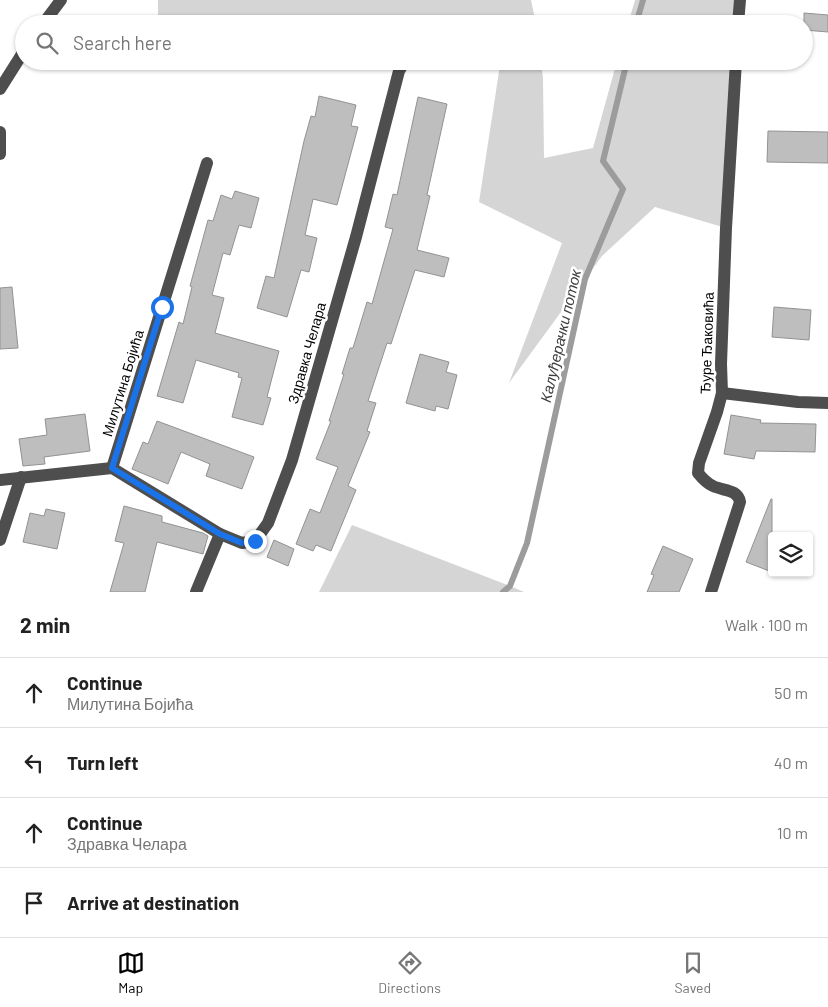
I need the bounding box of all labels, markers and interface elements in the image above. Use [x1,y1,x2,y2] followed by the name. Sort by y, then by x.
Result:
[15,15,813,70] search box
[33,29,61,57] icon: search
[73,31,172,54] text: Search here
[536,267,584,404] water label: Калуђерачки поток
[696,291,717,394] street label: Ђуре Ђаковића
[151,296,174,319] route start
[284,300,329,406] street label: Здравка Челара
[98,327,147,438] street label: Милутина Бојића
[244,530,267,553] route end
[768,532,813,577] map controls
[768,532,813,577] button: layers
[20,612,70,637] text: 2 min
[725,615,808,634] text: Walk · 100 m
[67,671,143,694] text: Continue
[20,679,48,707] icon: ahead
[774,683,808,702] text: 50 m
[67,694,194,713] text: Милутина Бојића
[20,749,48,777] icon: left
[67,751,138,774] text: Turn left
[774,753,808,772] text: 40 m
[67,811,143,834] text: Continue
[20,819,48,847] icon: ahead
[777,823,808,842] text: 10 m
[67,834,187,853] text: Здравка Челара
[20,889,48,917] icon: arrive
[67,891,239,914] text: Arrive at destination
[117,949,145,996] tab: Map
[378,949,441,996] tab: Directions
[674,949,711,996] tab: Saved

